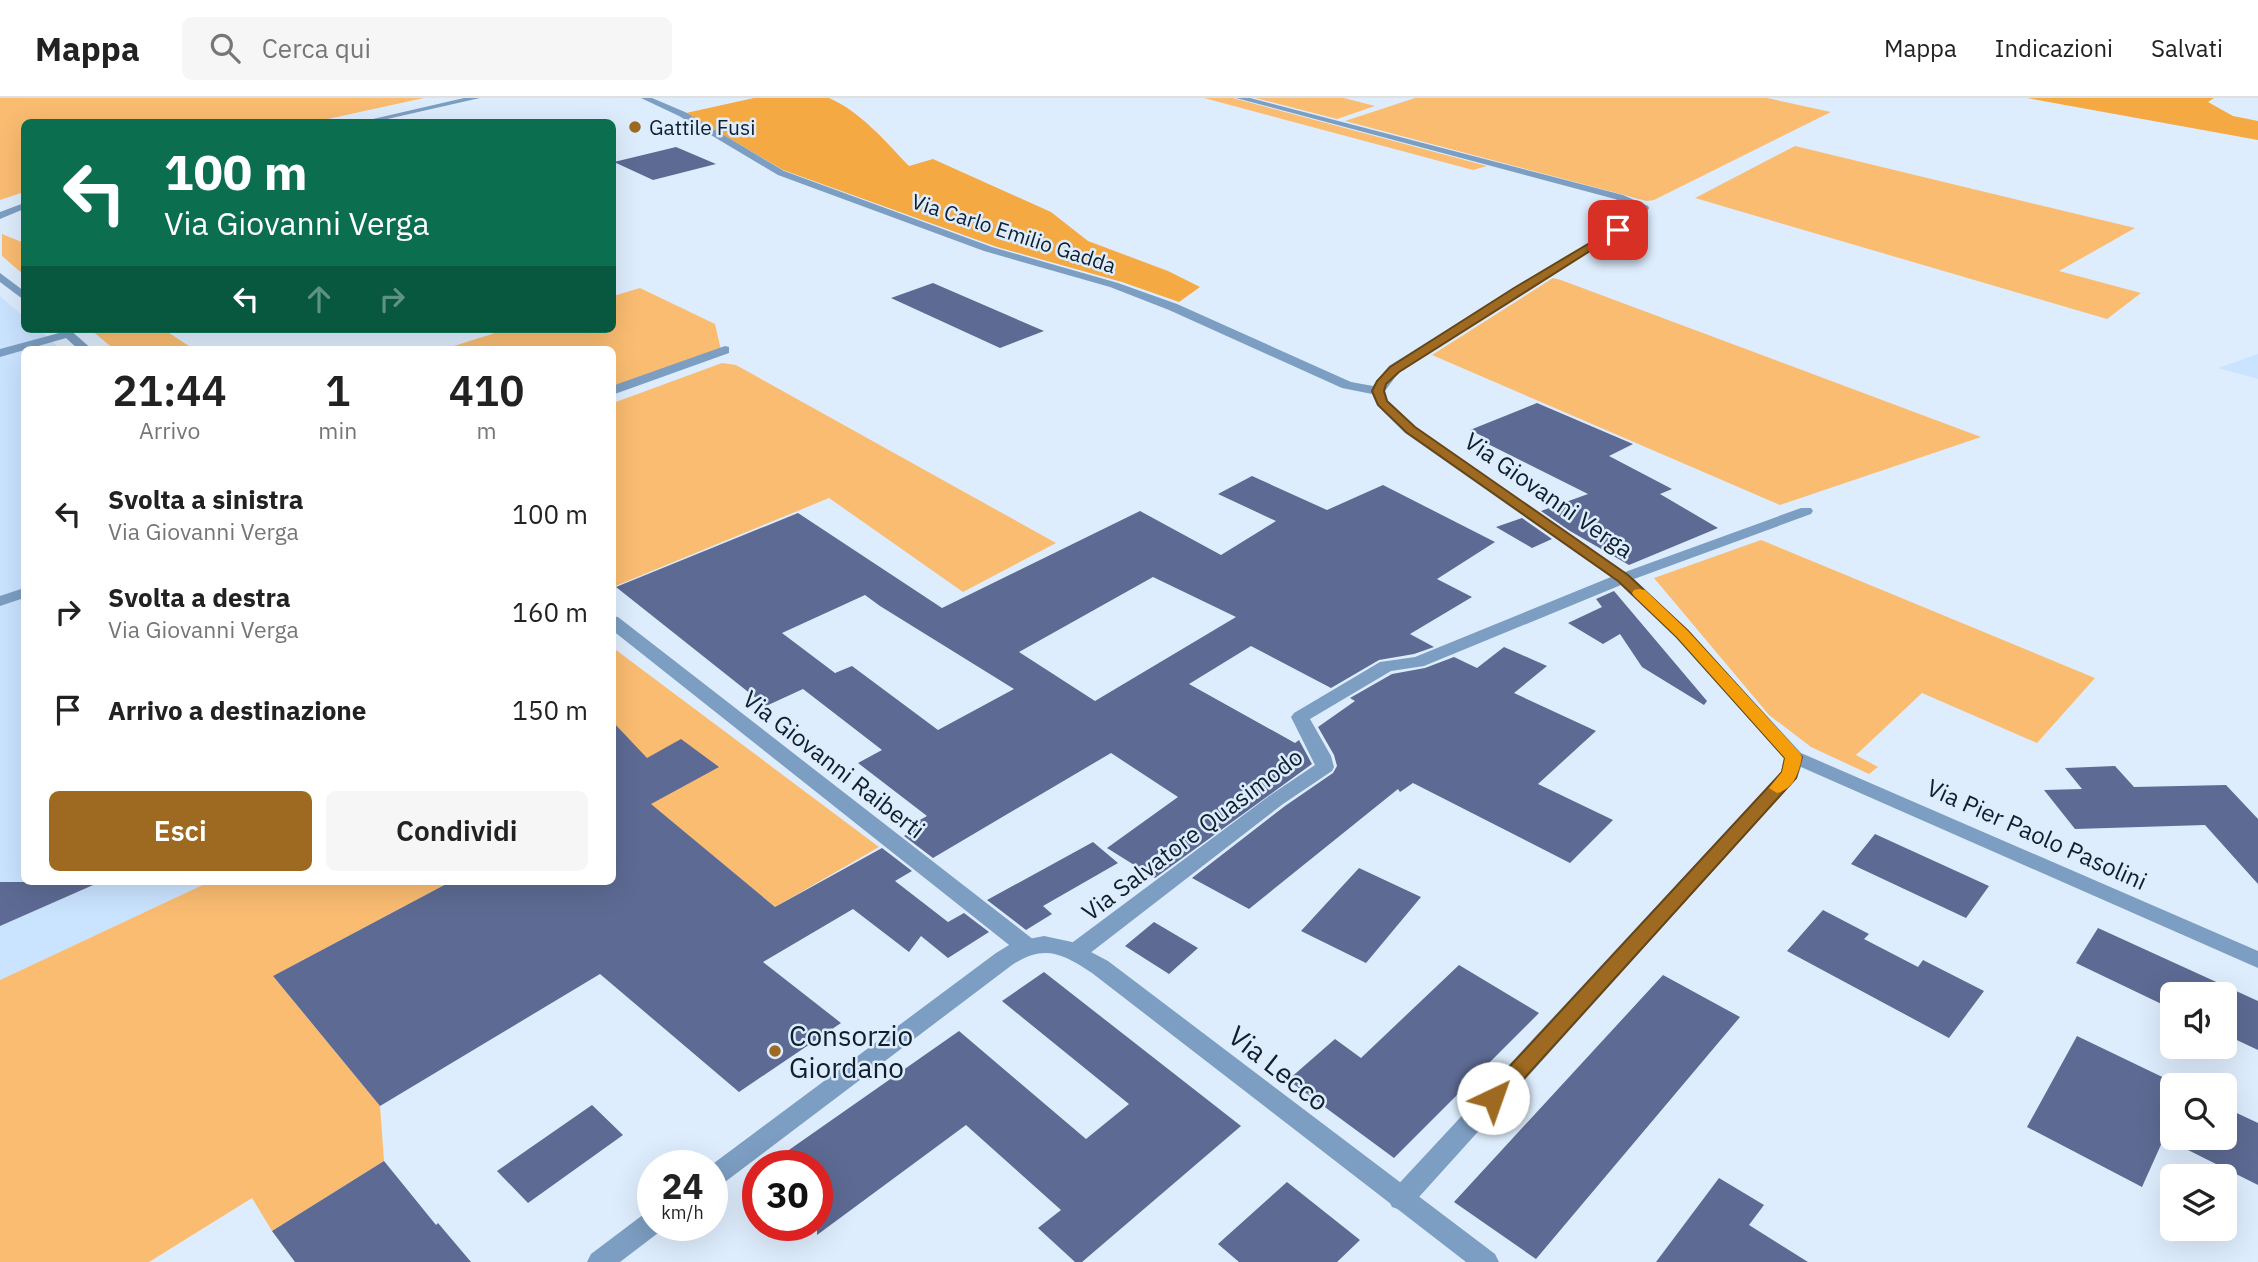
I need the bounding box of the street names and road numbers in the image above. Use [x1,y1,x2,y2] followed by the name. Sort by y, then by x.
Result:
[908,187,1120,279] street label: Via Carlo Emilio Gadda
[1458,425,1640,565] street label: Via Giovanni Verga
[736,683,932,845] street label: Via Giovanni Raiberti
[1075,740,1309,928] street label: Via Salvatore Quasimodo
[1922,771,2152,897] street label: Via Pier Paolo Pasolini
[1221,1017,1337,1119] street label: Via Lecco

